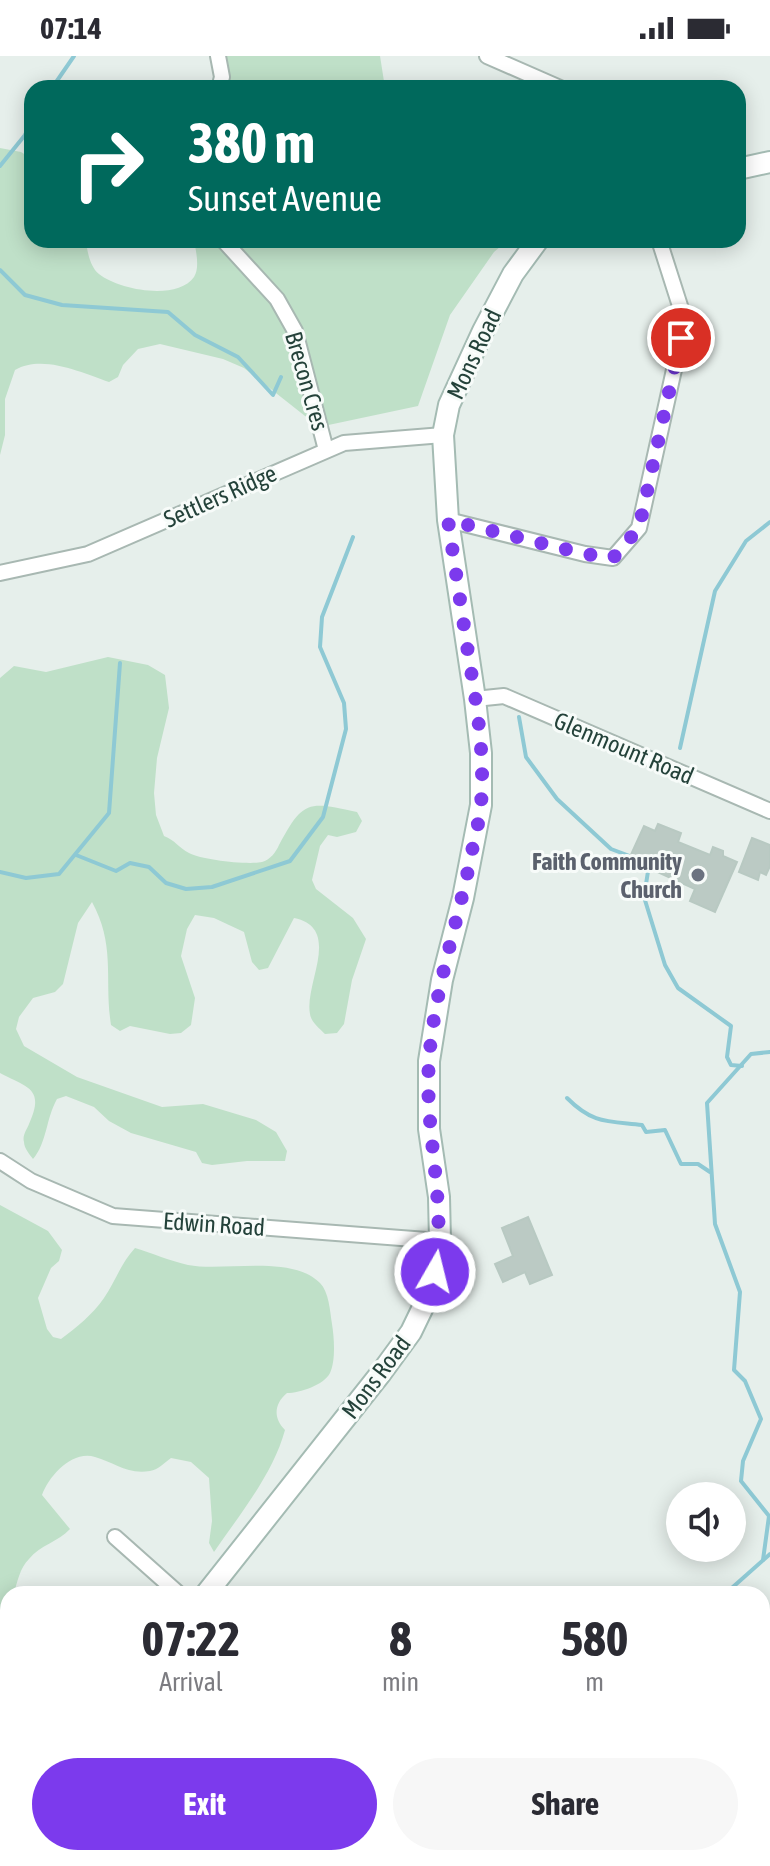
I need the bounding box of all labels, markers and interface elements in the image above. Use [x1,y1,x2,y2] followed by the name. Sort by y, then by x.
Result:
[40,11,102,45] text: 07:14
[188,111,315,175] text: 380 m
[56,112,160,216] icon: right
[188,177,382,219] text: Sunset Avenue
[647,304,715,372] pin
[441,305,507,403] street label: Mons Road
[659,316,703,360] icon: arrive
[280,328,334,434] street label: Brecon Cres
[160,459,280,533] street label: Settlers Ridge
[550,706,698,790] street label: Glenmount Road
[532,848,682,903] place label: Faith Community Church
[689,866,707,884] marker: Faith Community Church
[162,1207,266,1241] street label: Edwin Road
[393,1230,477,1314] position arrow
[336,1330,416,1424] street label: Mons Road
[666,1482,746,1562] map controls
[666,1482,746,1562] button: sound
[142,1611,240,1666] text: 07:22
[389,1611,412,1666] text: 8
[561,1611,628,1666] text: 580
[159,1667,223,1697] text: Arrival
[382,1667,419,1697] text: min
[585,1667,604,1697] text: m
[32,1758,377,1850] button: Exit
[393,1758,738,1850] button: Share

